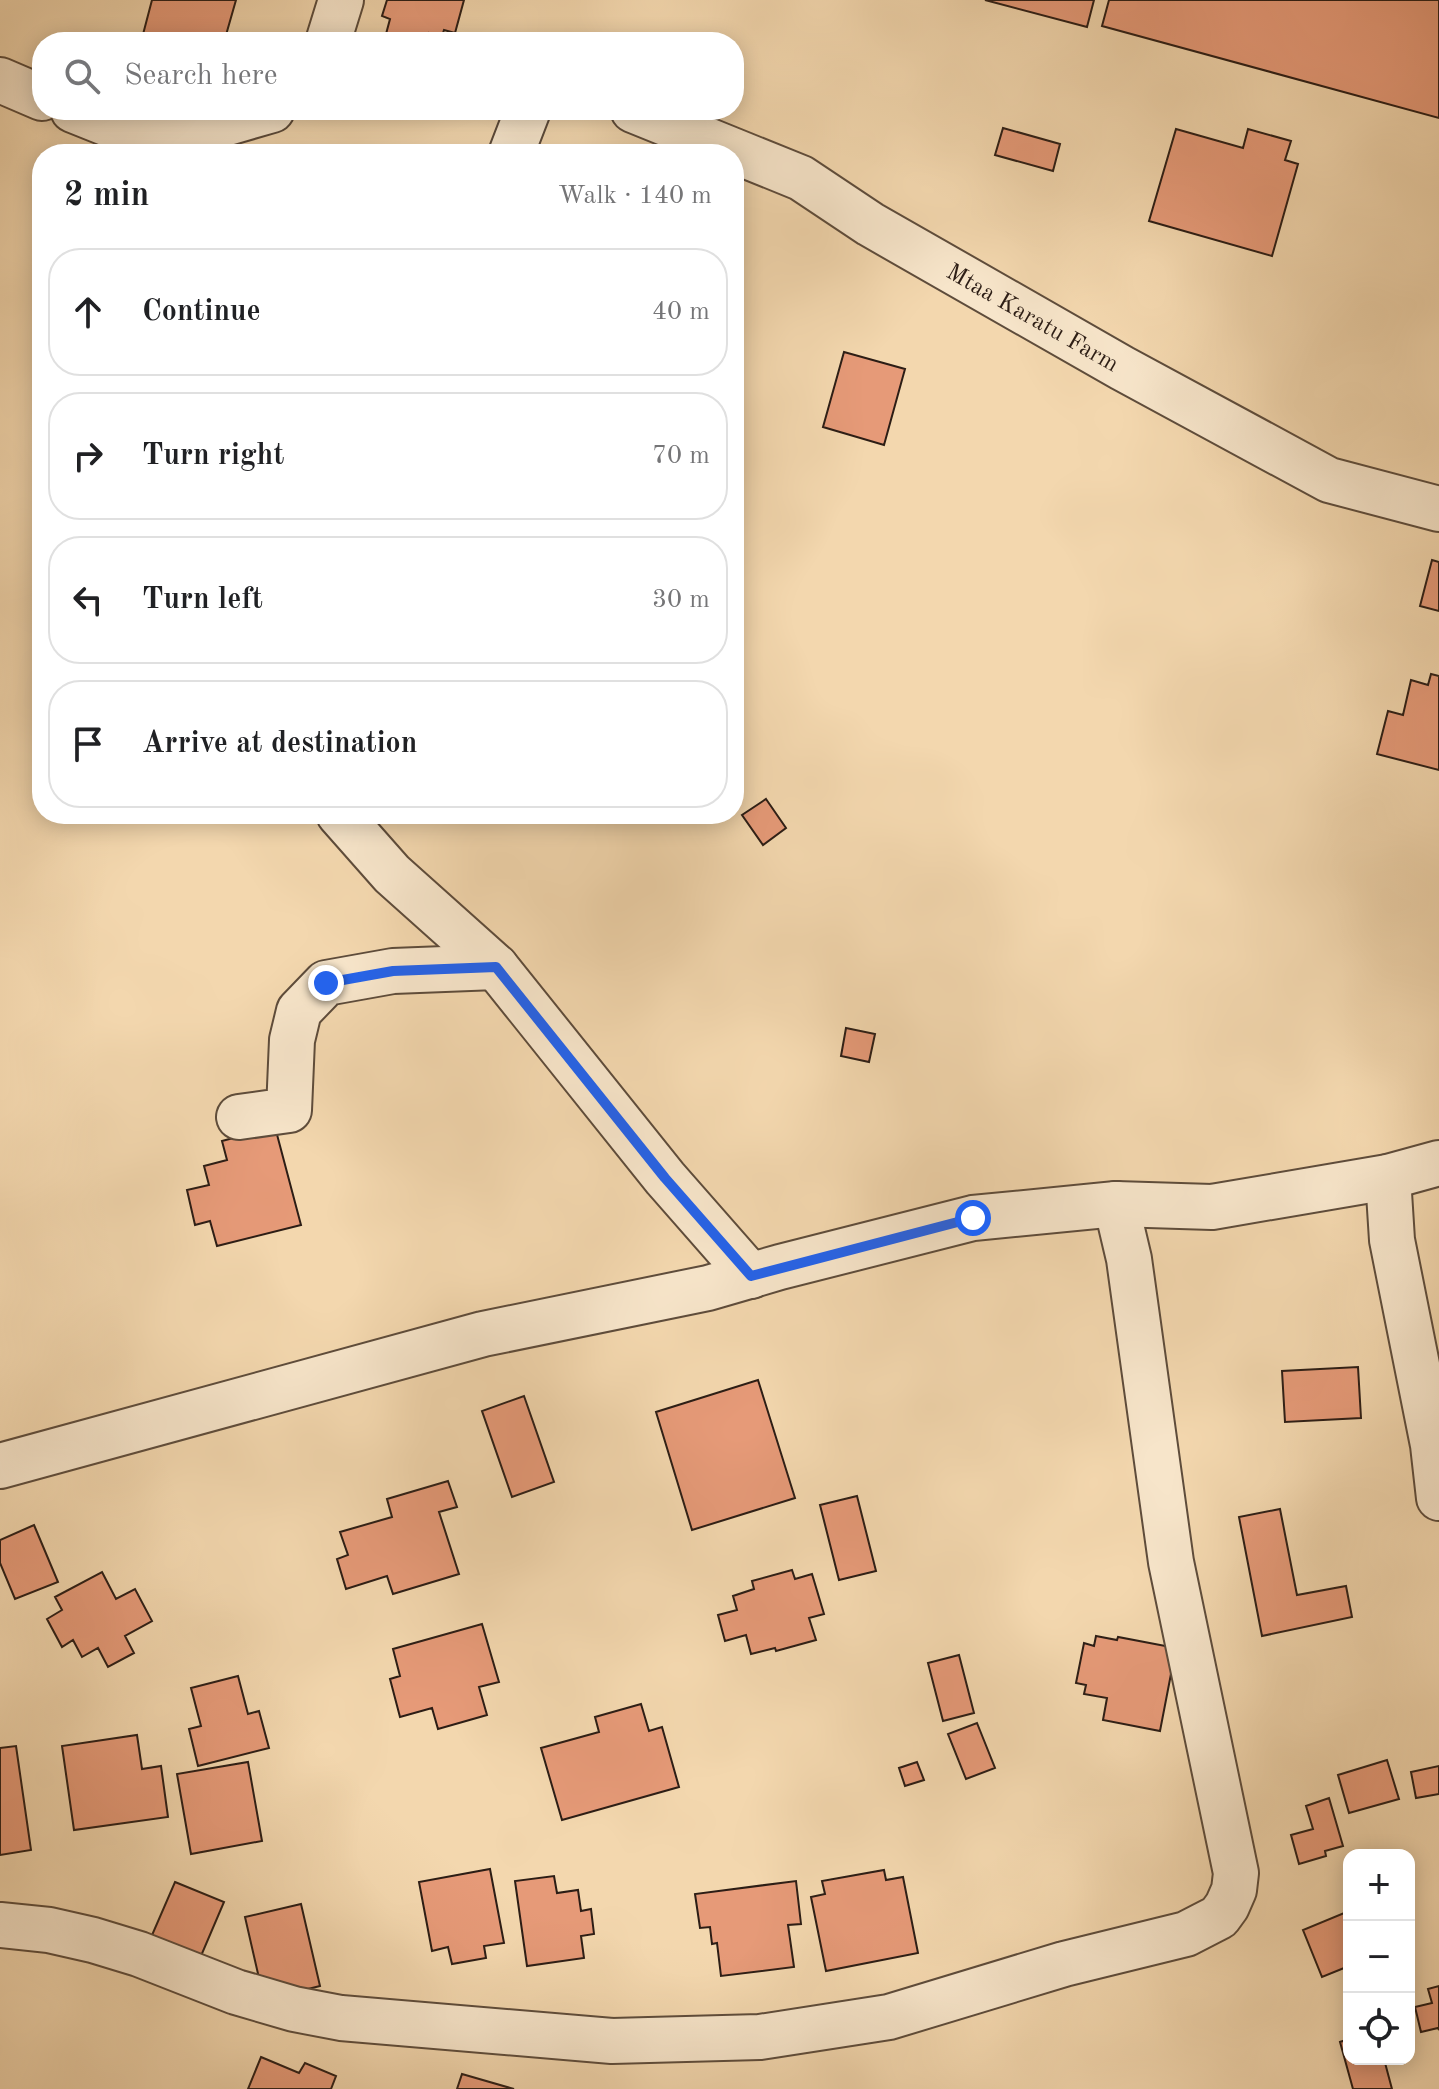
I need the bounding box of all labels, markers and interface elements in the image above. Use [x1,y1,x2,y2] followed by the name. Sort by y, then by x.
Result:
[32,32,744,120] search box
[60,54,104,98] icon: search
[124,61,278,91] text: Search here
[64,179,149,213] text: 2 min
[558,183,712,209] text: Walk · 140 m
[942,260,1122,378] street label: Mtaa Karatu Farm
[66,290,110,334] icon: ahead
[142,297,261,327] text: Continue
[652,299,710,325] text: 40 m
[66,434,110,478] icon: right
[142,441,284,471] text: Turn right
[652,443,710,469] text: 70 m
[66,578,110,622] icon: left
[142,585,263,615] text: Turn left
[652,587,710,613] text: 30 m
[66,722,110,766] icon: arrive
[142,729,417,759] text: Arrive at destination
[308,965,344,1001] route end
[955,1200,991,1236] route start
[1343,1849,1415,2065] map controls
[1343,1849,1415,1921] button: +
[1343,1921,1415,1993] button: −
[1343,1993,1415,2065] button: locate

